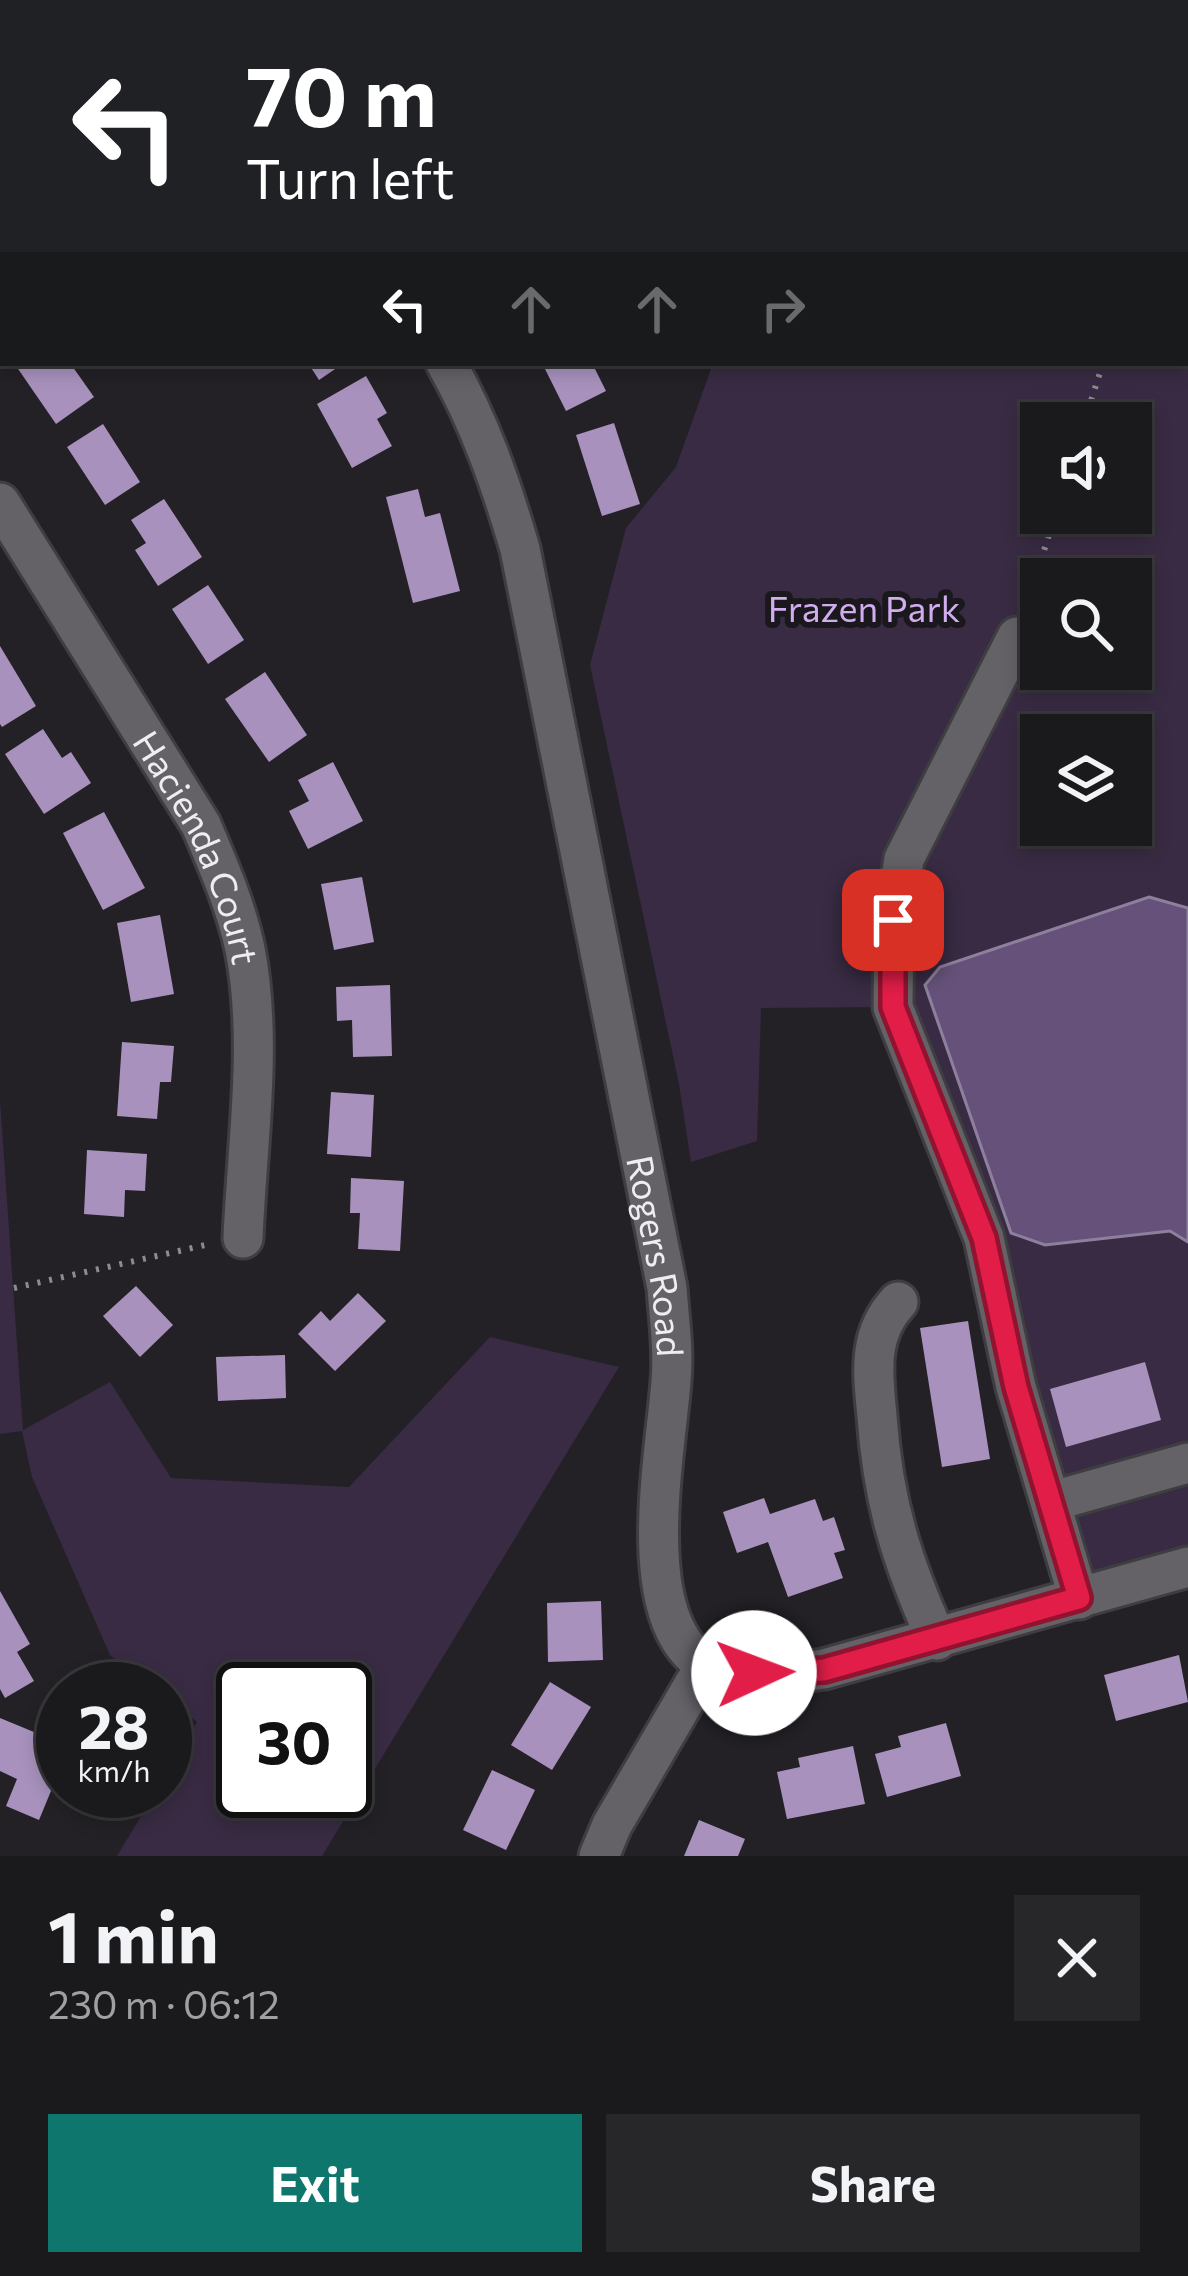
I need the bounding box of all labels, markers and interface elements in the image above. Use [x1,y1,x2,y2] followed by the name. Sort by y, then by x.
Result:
[246,42,437,144] text: 70 m
[48,48,204,204] icon: left
[246,144,454,210] text: Turn left
[372,276,438,342] icon: left
[498,276,564,342] icon: ahead
[624,276,690,342] icon: ahead
[750,276,816,342] icon: right
[1020,402,1152,846] map controls
[1020,402,1152,534] button: sound
[1020,558,1152,690] button: search
[768,585,960,629] park label: Frazen Park
[1020,714,1152,846] button: layers
[125,722,269,967] street label: Hacienda Court
[842,869,944,971] pin
[860,887,926,953] icon: arrive
[619,1151,694,1358] street label: Rogers Road
[691,1610,817,1736] position arrow
[216,1662,372,1818] speed limit sign: 30
[79,1688,149,1761] text: 28
[78,1751,150,1788] text: km/h
[48,1890,219,1978] text: 1 min
[1014,1895,1140,2021] button: close
[48,1979,280,2027] text: 230 m · 06:12
[48,2114,582,2252] button: Exit
[606,2114,1140,2252] button: Share

